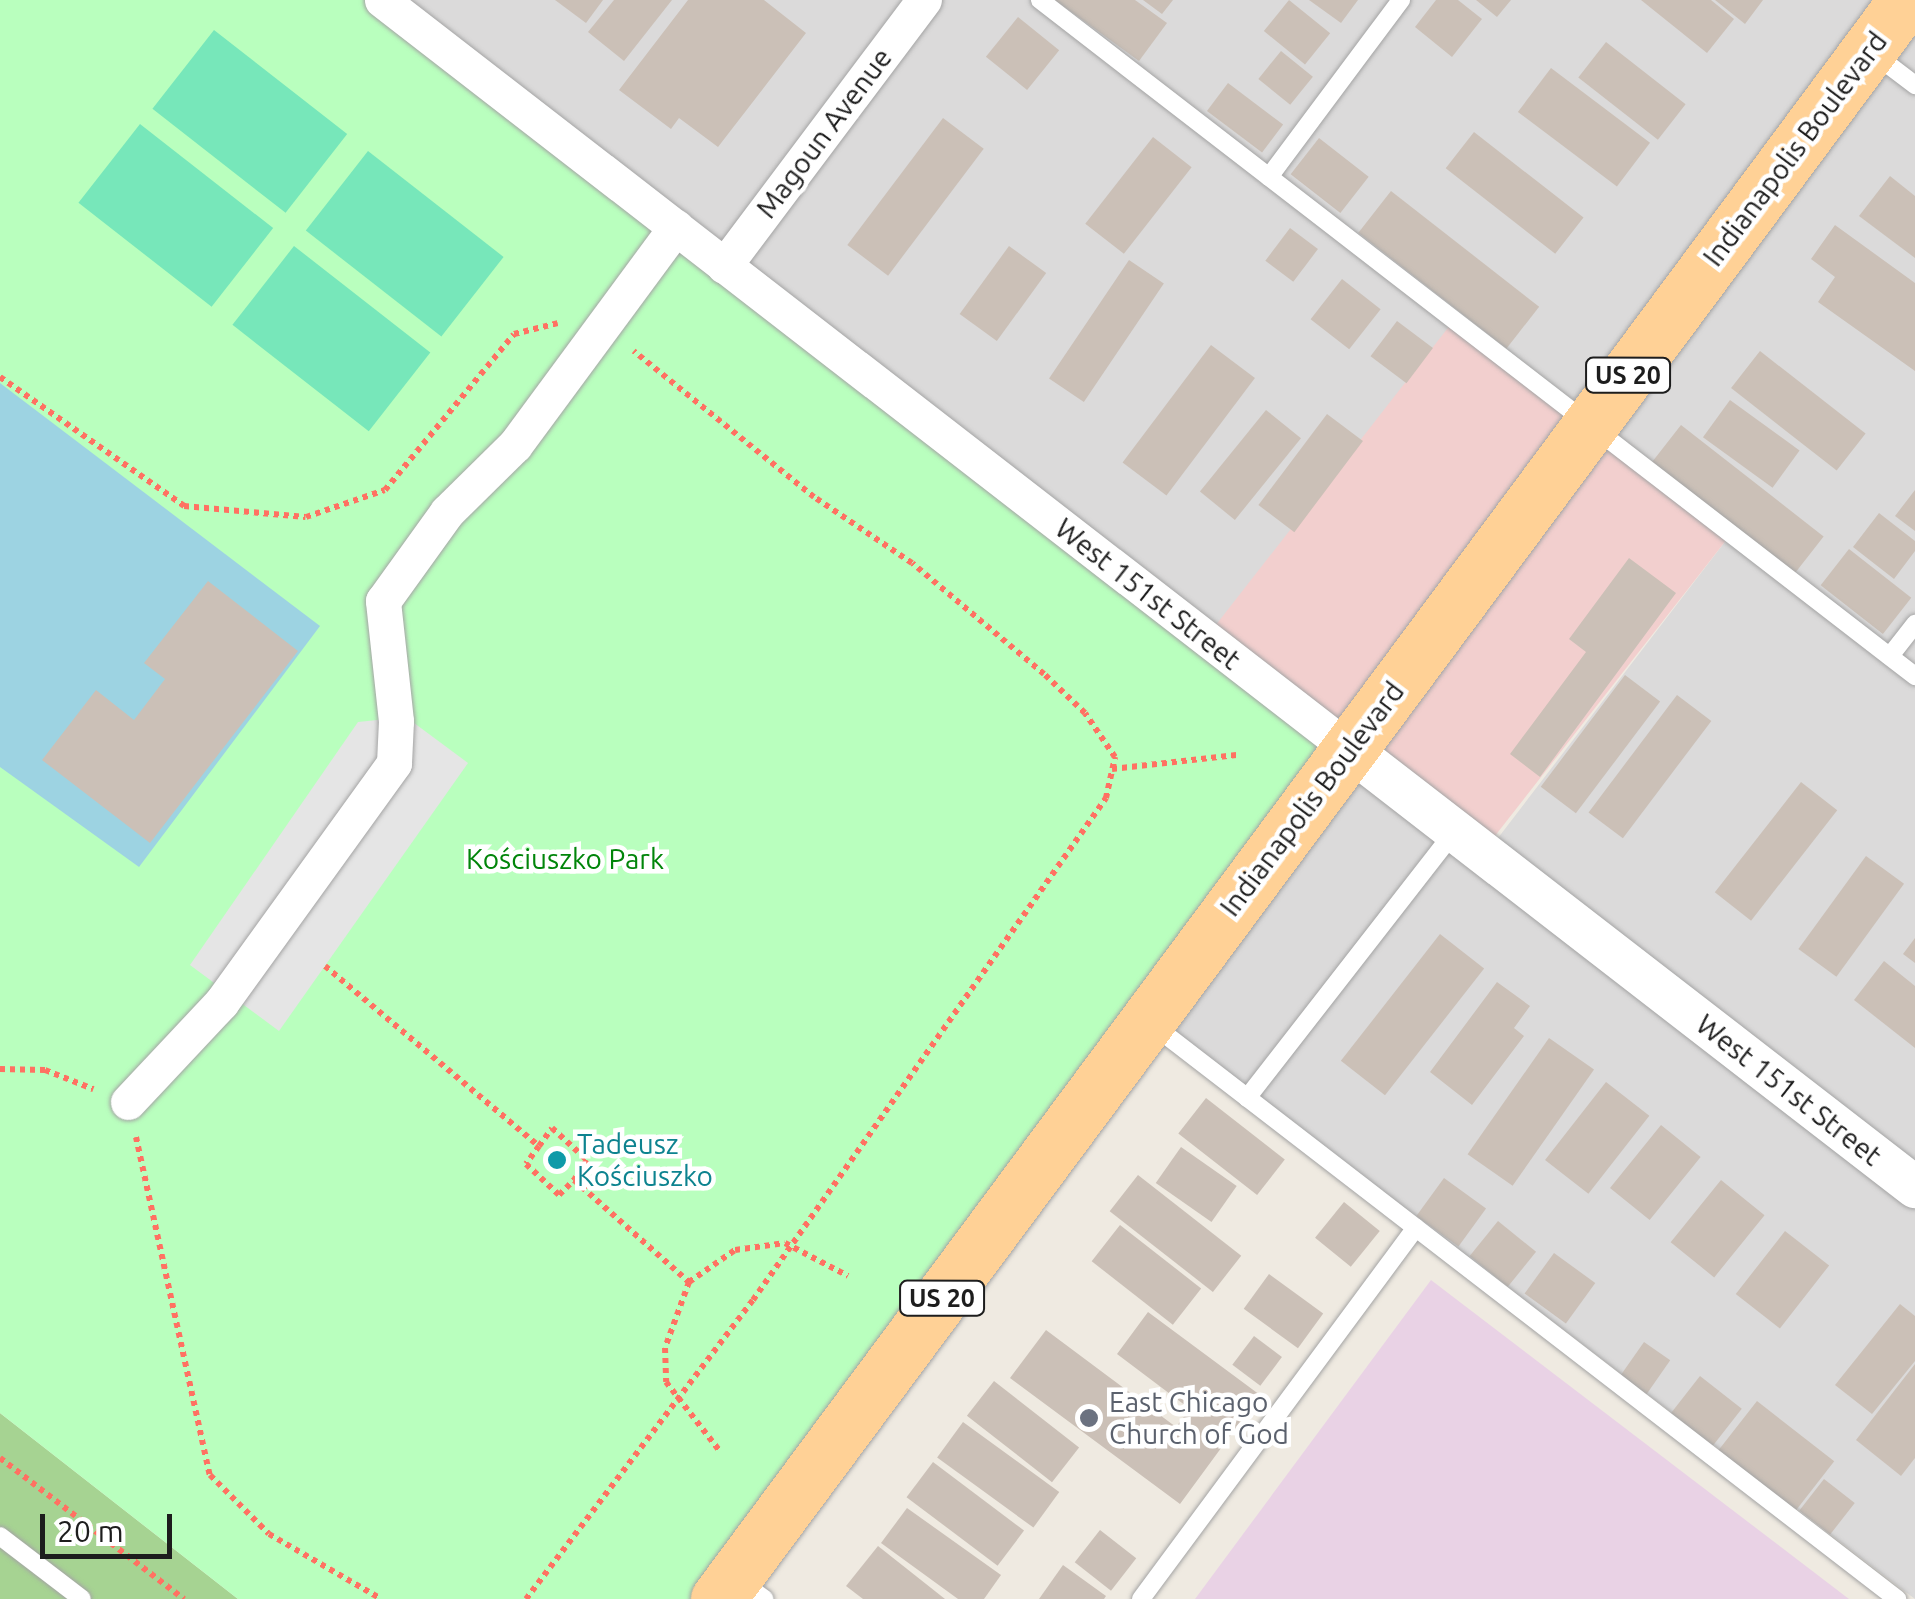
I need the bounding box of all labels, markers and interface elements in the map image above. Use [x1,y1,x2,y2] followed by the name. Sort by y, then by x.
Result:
[1696,25,1894,273] street label: Indianapolis Boulevard
[749,41,899,225] street label: Magoun Avenue
[1583,355,1673,395] road number: US 20
[1049,511,1247,677] street label: West 151st Street
[1213,675,1411,923] street label: Indianapolis Boulevard
[466,842,664,876] park label: Kościuszko Park
[1690,1007,1888,1173] street label: West 151st Street
[577,1127,713,1193] place label: Tadeusz Kościuszko
[546,1149,568,1171] marker: Tadeusz Kościuszko
[897,1278,987,1318] road number: US 20
[1109,1385,1289,1451] place label: East Chicago Church of God
[1078,1407,1100,1429] marker: East Chicago Church of God
[45,1494,178,1556] scale bar
[57,1514,124,1548] text: 20 m

